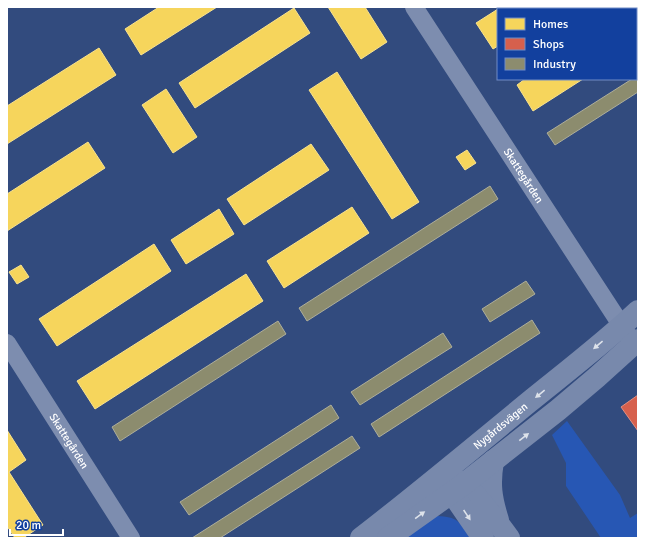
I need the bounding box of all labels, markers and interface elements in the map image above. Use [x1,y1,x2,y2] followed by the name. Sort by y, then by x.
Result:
[497,8,637,80] legend
[533,17,568,32] text: Homes
[533,37,564,52] text: Shops
[533,57,576,72] text: Industry
[501,146,546,206] street label: Skattegården
[593,341,604,350] one-way arrow
[534,389,545,398] one-way arrow
[471,400,530,452] street label: Nygårdsvägen
[46,411,91,471] street label: Skattegården
[518,433,529,441] one-way arrow
[463,510,471,520] one-way arrow
[10,511,63,537] scale bar
[415,511,425,519] one-way arrow
[16,518,41,533] text: 20 m

